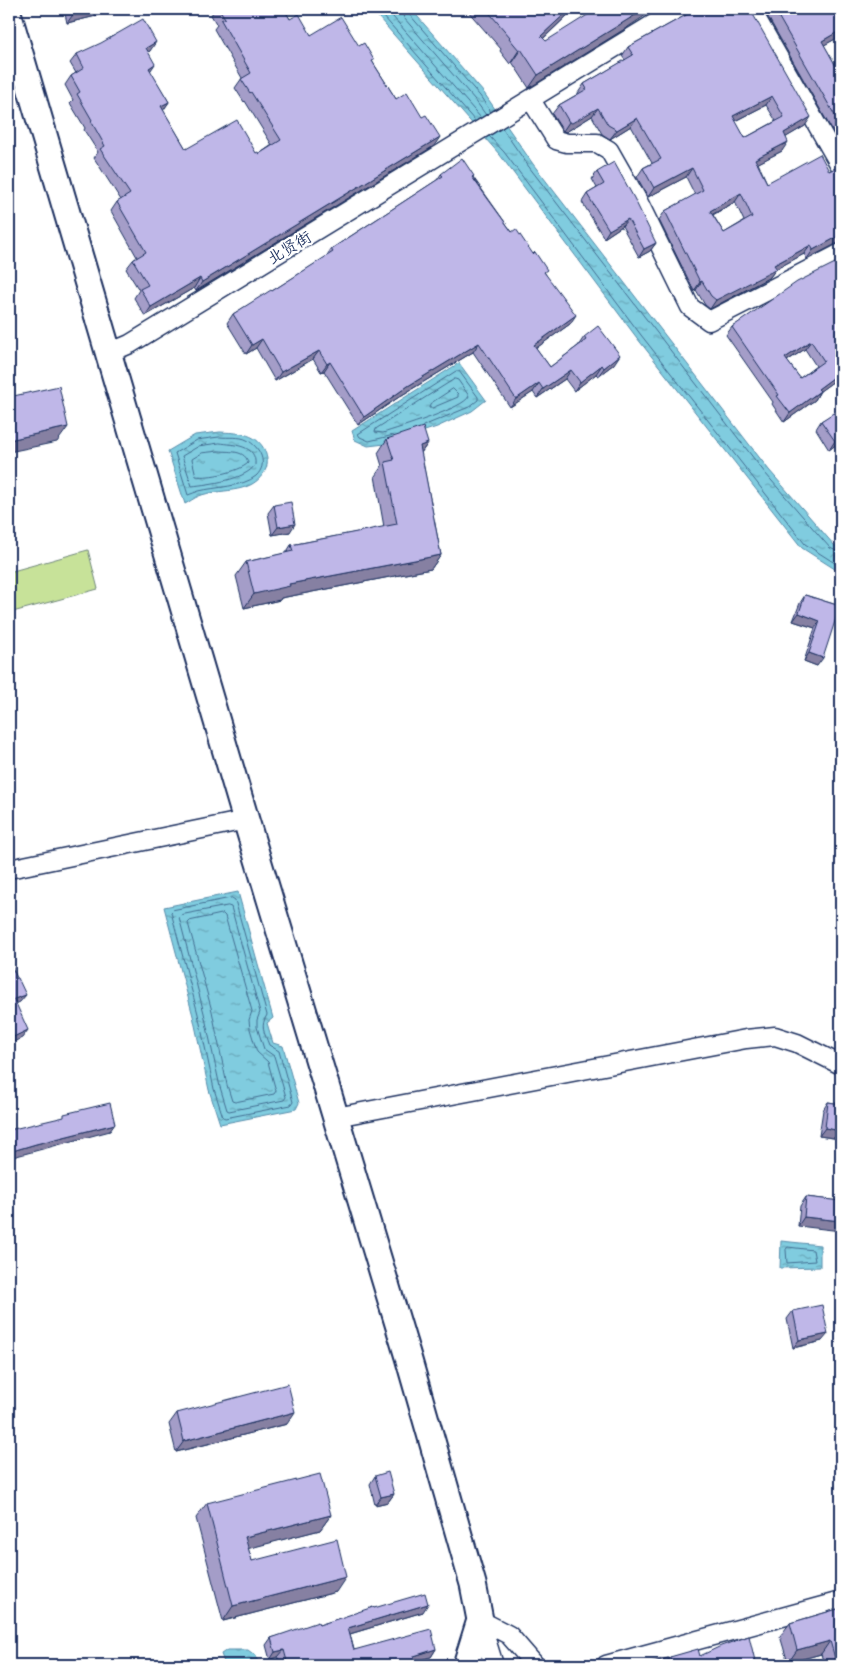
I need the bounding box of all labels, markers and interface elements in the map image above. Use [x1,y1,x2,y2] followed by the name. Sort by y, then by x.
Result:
[264,227,317,271] street label: 北贤街

